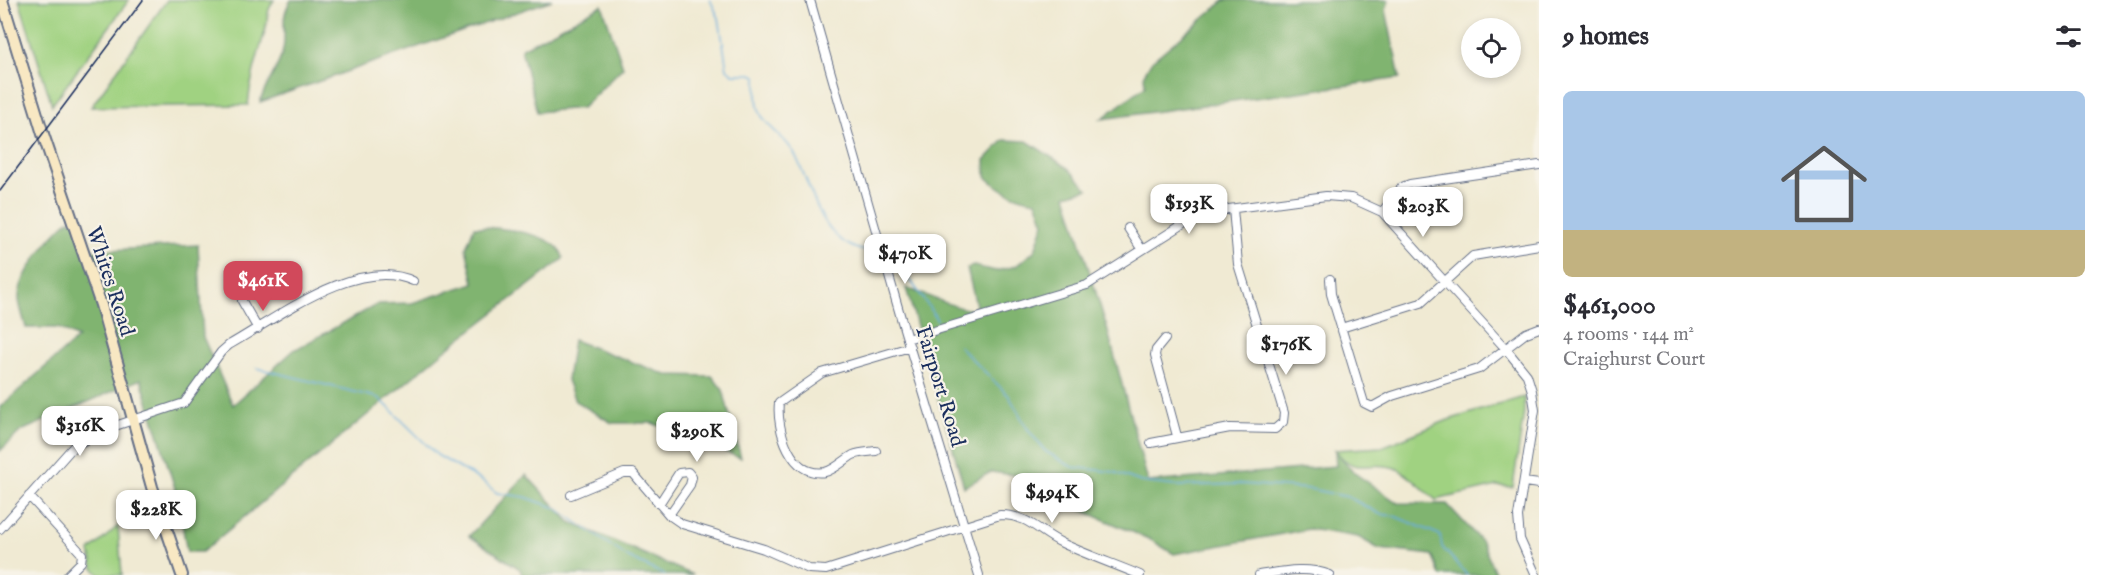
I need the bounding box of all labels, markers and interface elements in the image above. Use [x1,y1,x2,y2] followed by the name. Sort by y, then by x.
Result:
[1461,18,1521,78] map controls
[1461,18,1521,78] button: locate
[1563,20,1649,53] text: 9 homes
[2052,20,2085,53] icon: filters
[1770,130,1878,238] icon: home
[1147,184,1231,235] pin: $193K
[1381,187,1465,238] pin: $203K
[1164,191,1214,216] text: $193K
[1397,194,1449,219] text: $203K
[79,223,140,341] street label: Whites Road
[863,234,947,285] pin: $470K
[878,241,932,266] text: $470K
[221,261,305,312] pin: $461K
[237,268,289,293] text: $461K
[1563,289,1656,322] text: $461,000
[1563,322,1694,347] text: 4 rooms · 144 m²
[908,323,971,451] street label: Fairport Road
[1244,325,1328,376] pin: $176K
[1261,332,1311,357] text: $176K
[1563,347,1705,372] text: Craighurst Court
[38,406,122,457] pin: $316K
[655,412,739,463] pin: $290K
[56,413,104,438] text: $316K
[670,419,724,444] text: $290K
[1010,473,1094,524] pin: $494K
[1025,480,1079,505] text: $494K
[114,490,198,541] pin: $228K
[130,497,182,522] text: $228K

